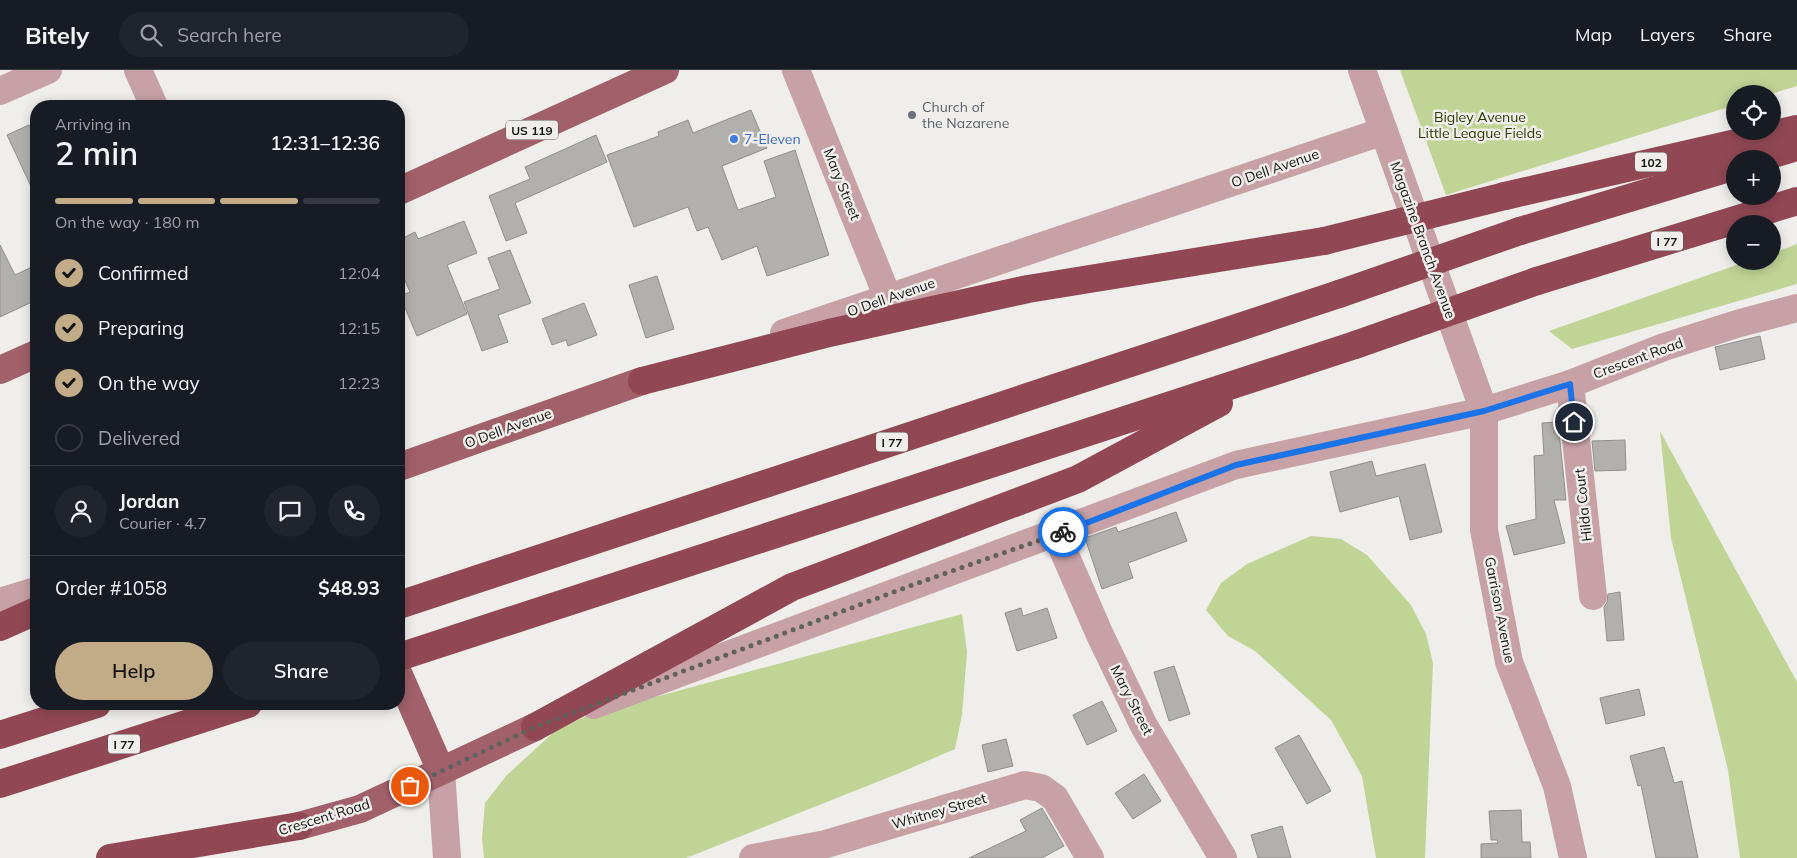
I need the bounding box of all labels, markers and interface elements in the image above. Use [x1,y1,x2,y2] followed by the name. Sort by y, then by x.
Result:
[119,12,469,57] search box
[25,20,89,50] text: Bitely
[137,21,165,49] icon: search
[177,23,282,47] text: Search here
[1575,23,1612,46] text: Map
[1640,23,1695,46] text: Layers
[1723,23,1772,46] text: Share
[1726,85,1781,270] map controls
[1726,85,1781,140] button: locate
[922,98,1009,132] place label: Church of the Nazarene
[1418,108,1542,142] park label: Bigley Avenue Little League Fields
[906,109,918,121] marker: Church of the Nazarene
[55,114,131,134] text: Arriving in
[506,120,558,140] road number: US 119
[744,130,801,148] place label: 7-Eleven
[270,131,380,155] text: 12:31–12:36
[55,133,138,173] text: 2 min
[728,133,740,145] marker: 7-Eleven
[1229,145,1321,191] street label: O Dell Avenue
[819,146,865,223] street label: Mary Street
[1726,150,1781,205] button: +
[1635,152,1667,171] road number: 102
[1386,159,1460,321] street label: Magazine Branch Avenue
[55,212,200,232] text: On the way · 180 m
[1726,215,1781,270] button: −
[1651,232,1683,250] road number: I 77
[55,259,83,287] icon: check
[98,261,189,285] text: Confirmed
[338,263,380,283] text: 12:04
[845,274,937,320] street label: O Dell Avenue
[55,314,83,342] icon: check
[98,316,184,340] text: Preparing
[338,318,380,338] text: 12:15
[1590,333,1686,383] street label: Crescent Road
[55,369,83,397] icon: check
[98,371,200,395] text: On the way
[338,373,380,393] text: 12:23
[1553,401,1595,443] pin
[462,404,554,452] street label: O Dell Avenue
[1560,408,1588,436] icon: home
[98,426,180,450] text: Delivered
[876,432,908,452] road number: I 77
[1570,467,1596,542] street label: Hilda Court
[55,485,107,537] button: person
[264,485,316,537] button: chat
[328,485,380,537] button: phone
[119,489,179,513] text: Jordan
[1038,507,1088,557] courier
[119,513,207,533] text: Courier · 4.7
[1049,518,1077,546] icon: bike
[1481,555,1519,665] street label: Garrison Avenue
[55,576,167,600] text: Order #1058
[318,576,380,600] text: $48.93
[55,642,213,700] button: Help
[223,642,380,700] button: Share
[1107,662,1157,738] street label: Mary Street
[108,734,140,754] road number: I 77
[389,765,431,807] pin
[396,772,424,800] icon: bag
[890,789,988,833] street label: Whitney Street
[276,795,372,839] street label: Crescent Road

